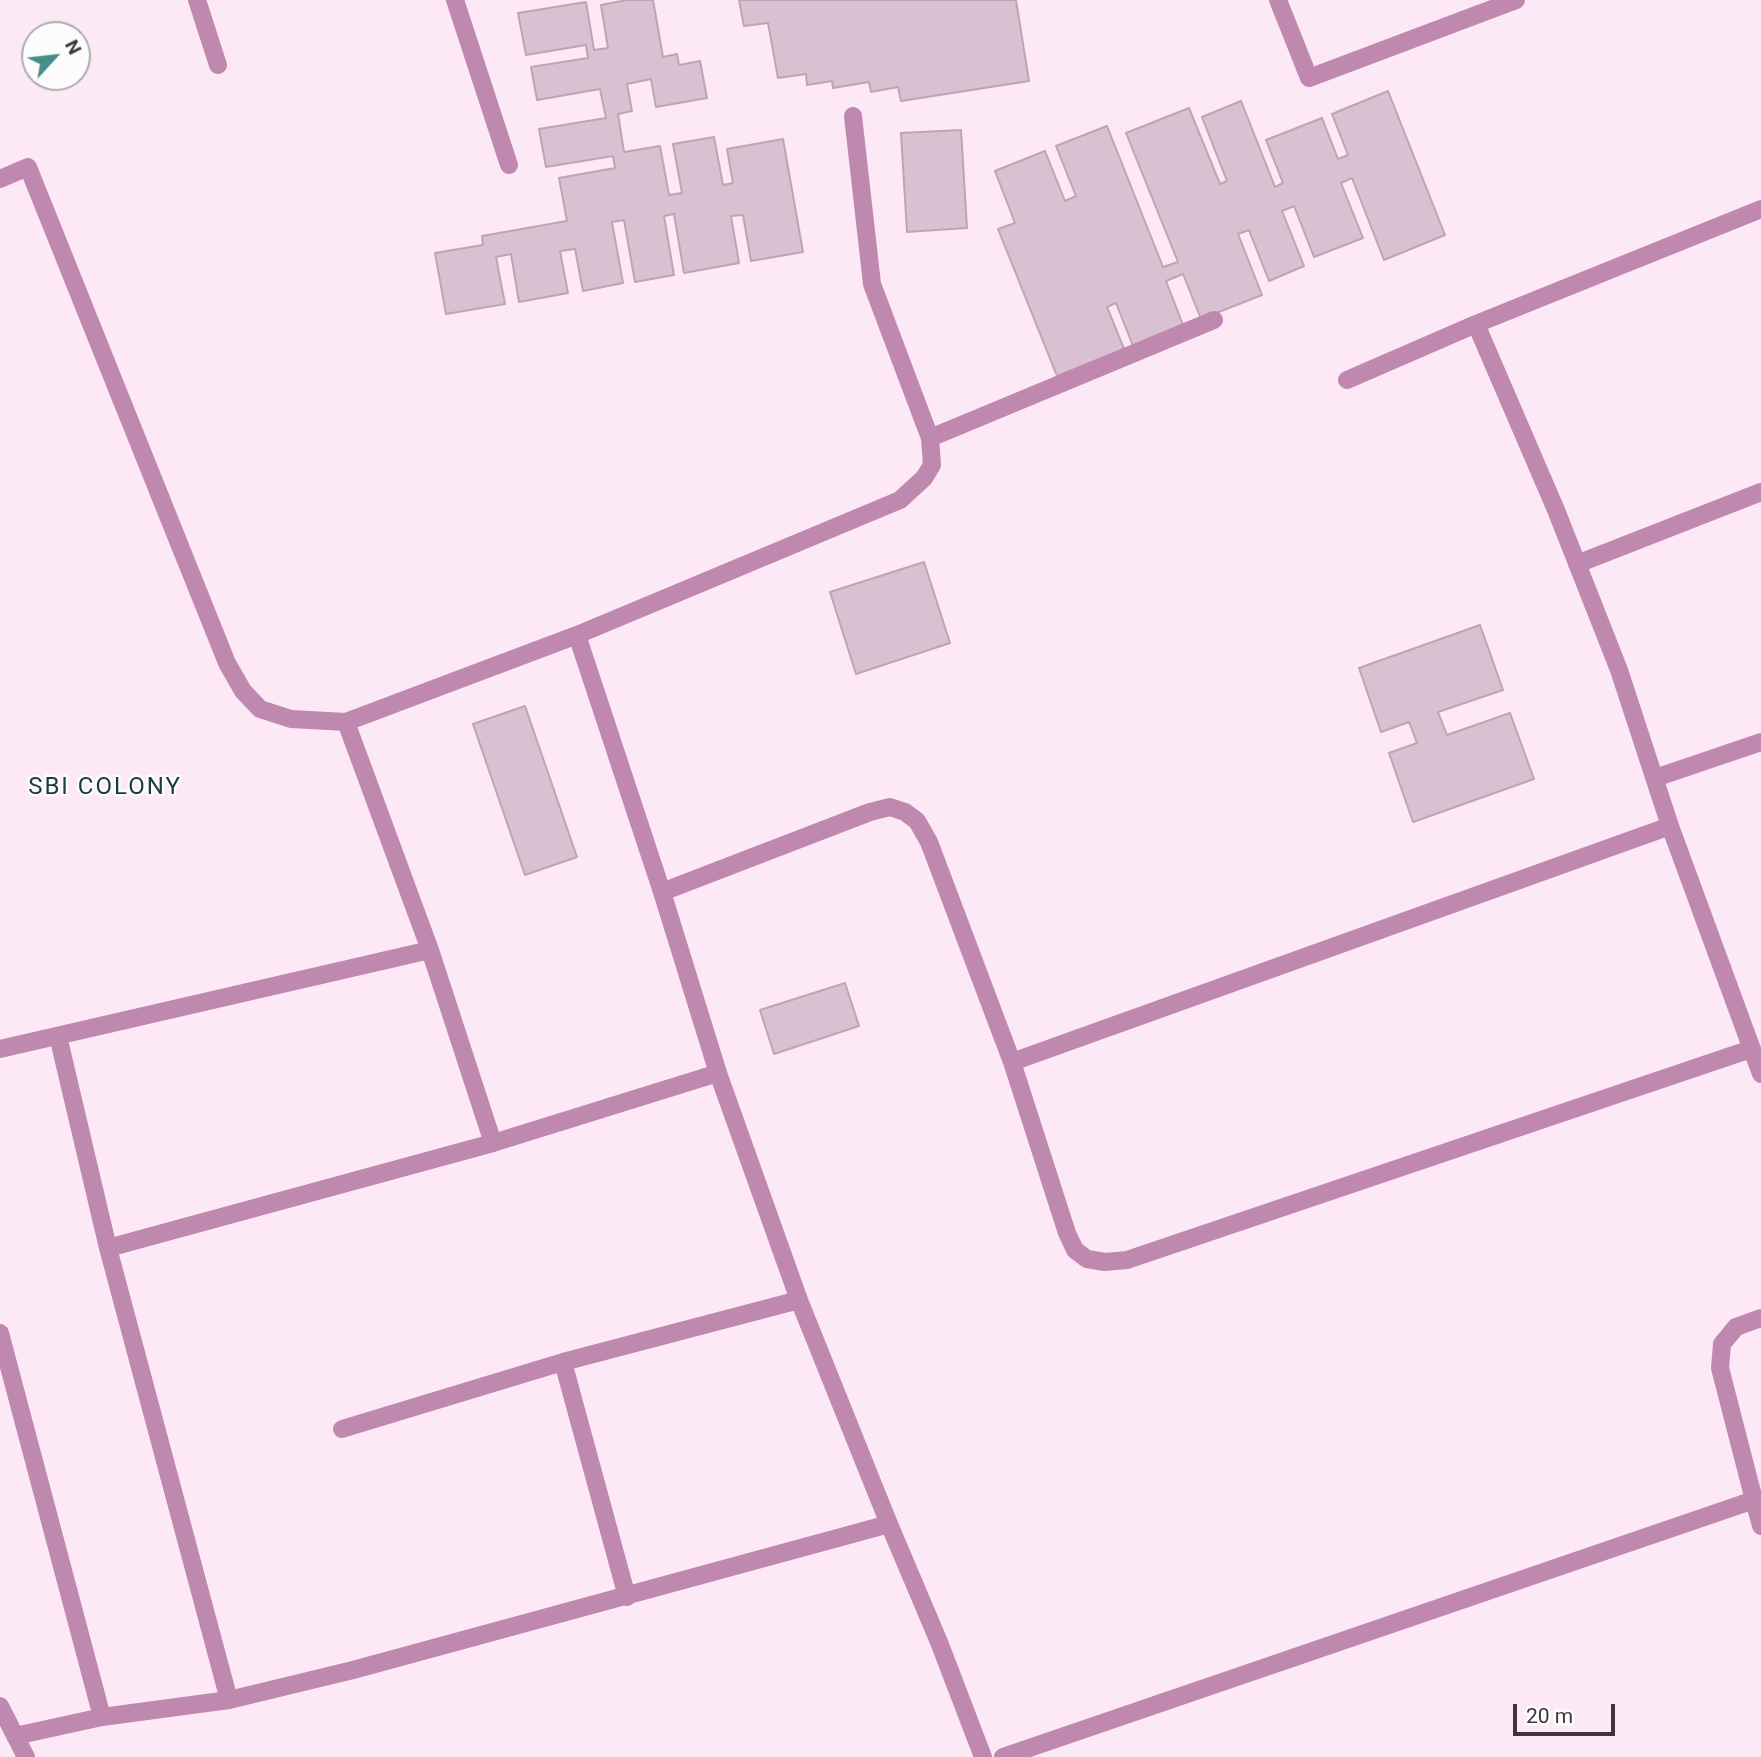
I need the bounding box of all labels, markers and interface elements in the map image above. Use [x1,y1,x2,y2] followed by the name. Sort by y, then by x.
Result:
[21,21,91,91] north arrow
[60,36,87,58] text: N
[29,774,181,802] district label: SBI COLONY
[1516,1690,1618,1734] scale bar
[1526,1704,1573,1728] text: 20 m

